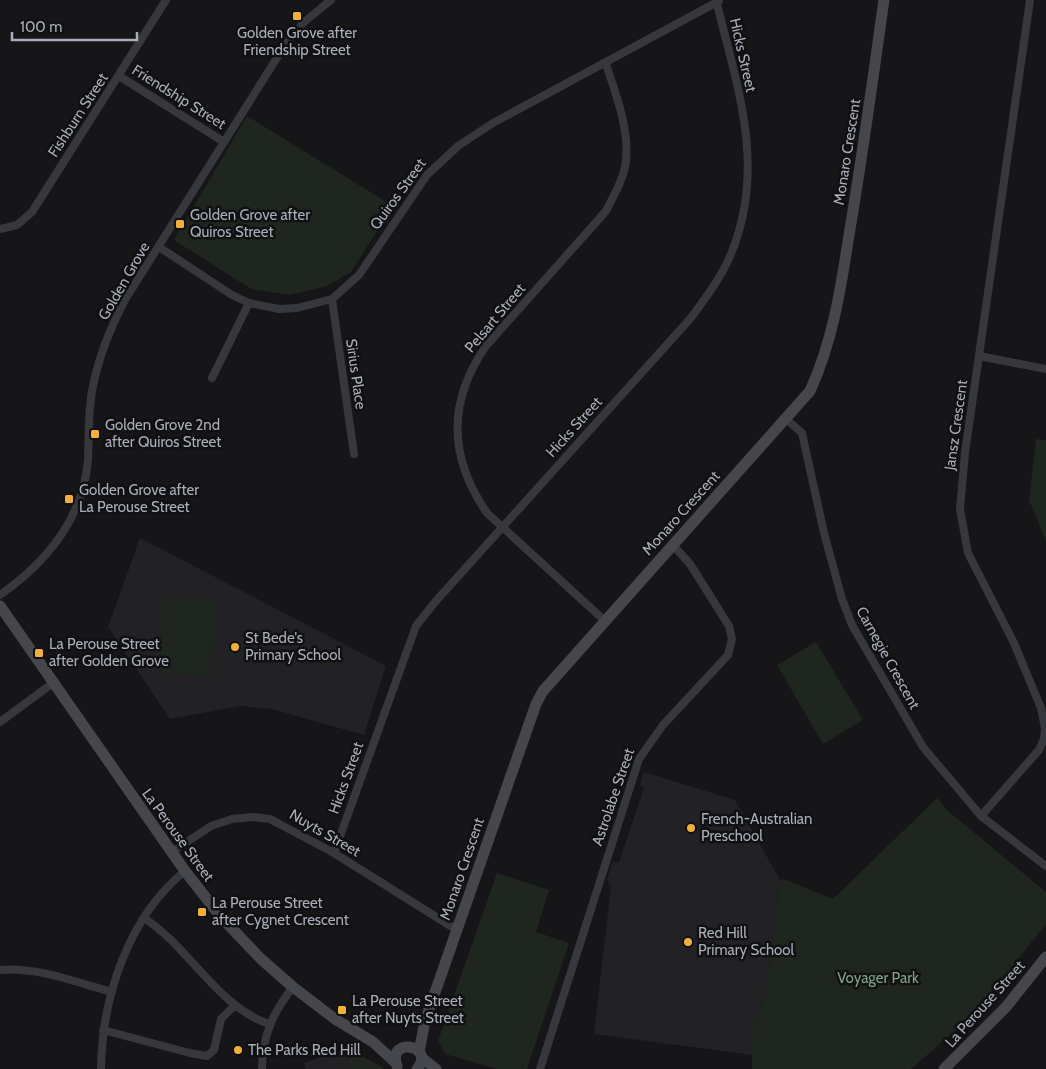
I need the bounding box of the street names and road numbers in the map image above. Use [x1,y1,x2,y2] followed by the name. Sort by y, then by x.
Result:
[726,16,760,94] street label: Hicks Street
[129,61,229,133] street label: Friendship Street
[44,70,112,160] street label: Fishburn Street
[830,98,864,206] street label: Monaro Crescent
[366,155,430,233] street label: Quiros Street
[94,239,154,323] street label: Golden Grove
[461,280,529,356] street label: Pelsart Street
[342,338,370,411] street label: Sirius Place
[941,379,971,472] street label: Jansz Crescent
[542,393,606,461] street label: Hicks Street
[638,467,724,559] street label: Monaro Crescent
[852,604,924,712] street label: Carnegie Crescent
[325,740,367,816] street label: Hicks Street
[588,746,638,848] street label: Astrolabe Street
[138,785,218,885] street label: La Perouse Street
[286,805,364,861] street label: Nuyts Street
[436,815,488,923] street label: Monaro Crescent
[941,957,1029,1051] street label: La Perouse Street

